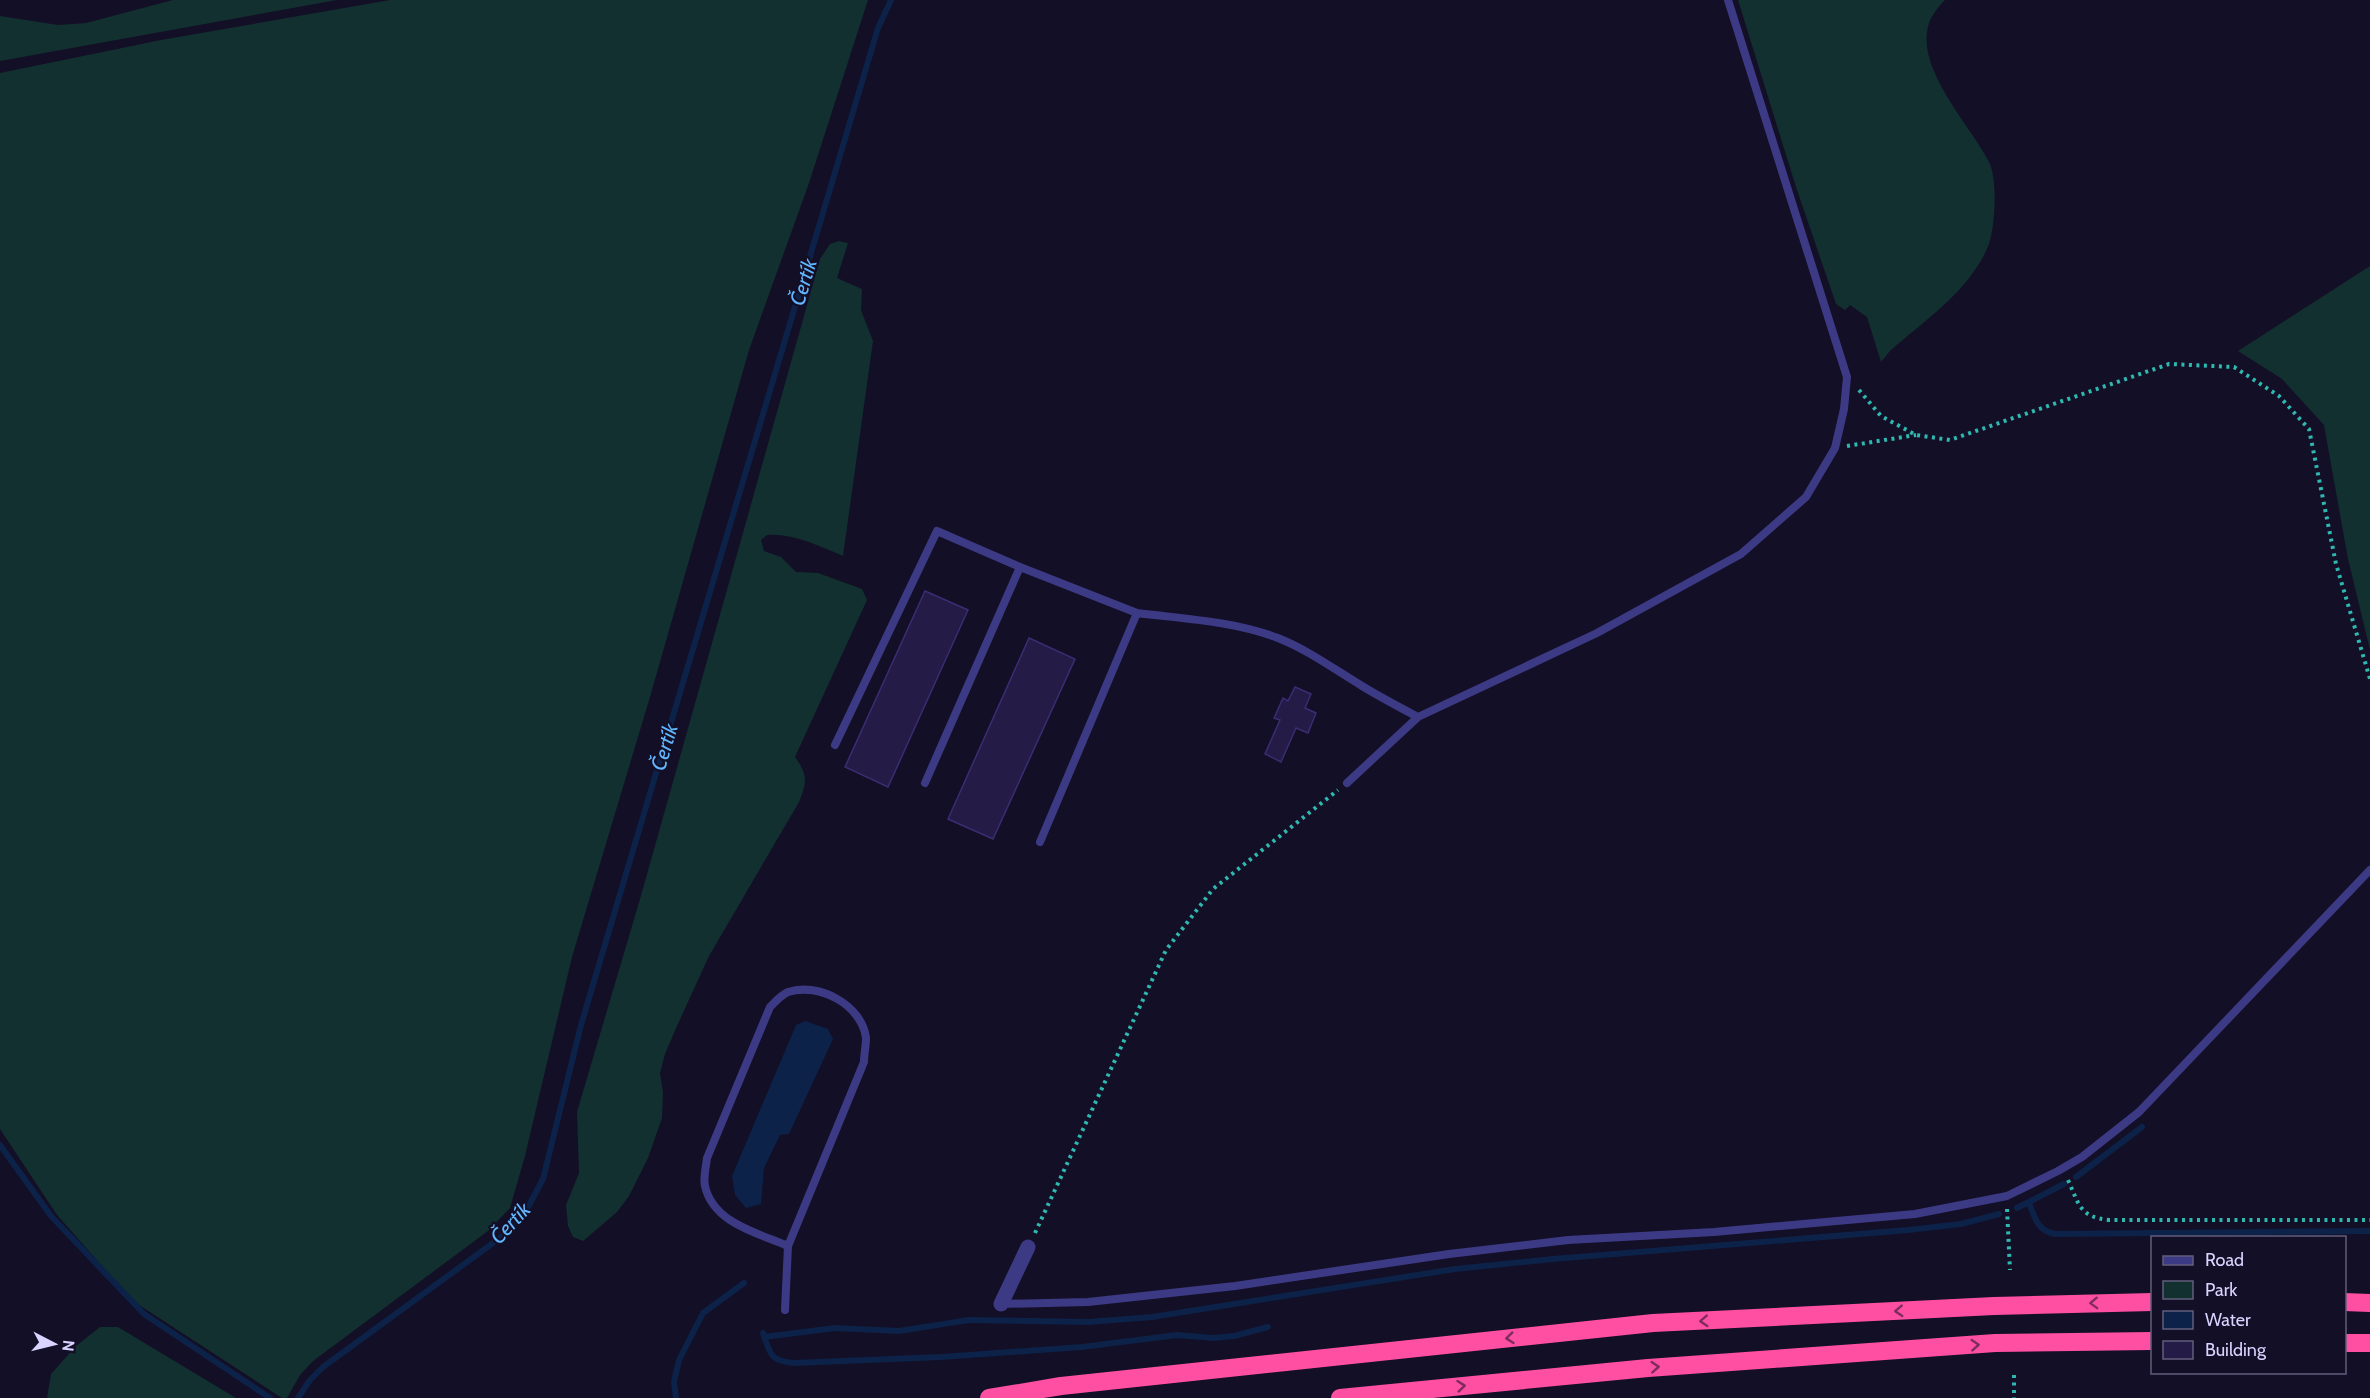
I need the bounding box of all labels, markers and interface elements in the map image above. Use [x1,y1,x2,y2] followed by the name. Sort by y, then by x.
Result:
[784,255,822,309] water label: Čertík
[645,720,683,774] water label: Čertík
[485,1196,536,1249] water label: Čertík
[2151,1236,2346,1374] legend
[2205,1249,2244,1271] text: Road
[2205,1279,2238,1301] text: Park
[2090,1297,2099,1309] one-way arrow
[1895,1304,1904,1317] one-way arrow
[2205,1309,2251,1331] text: Water
[24,1314,84,1374] north arrow
[1700,1314,1709,1327] one-way arrow
[1506,1331,1515,1344] one-way arrow
[1971,1338,1980,1351] one-way arrow
[58,1339,79,1353] text: N
[2205,1339,2267,1361] text: Building
[1650,1361,1659,1374] one-way arrow
[1456,1380,1465,1393] one-way arrow

